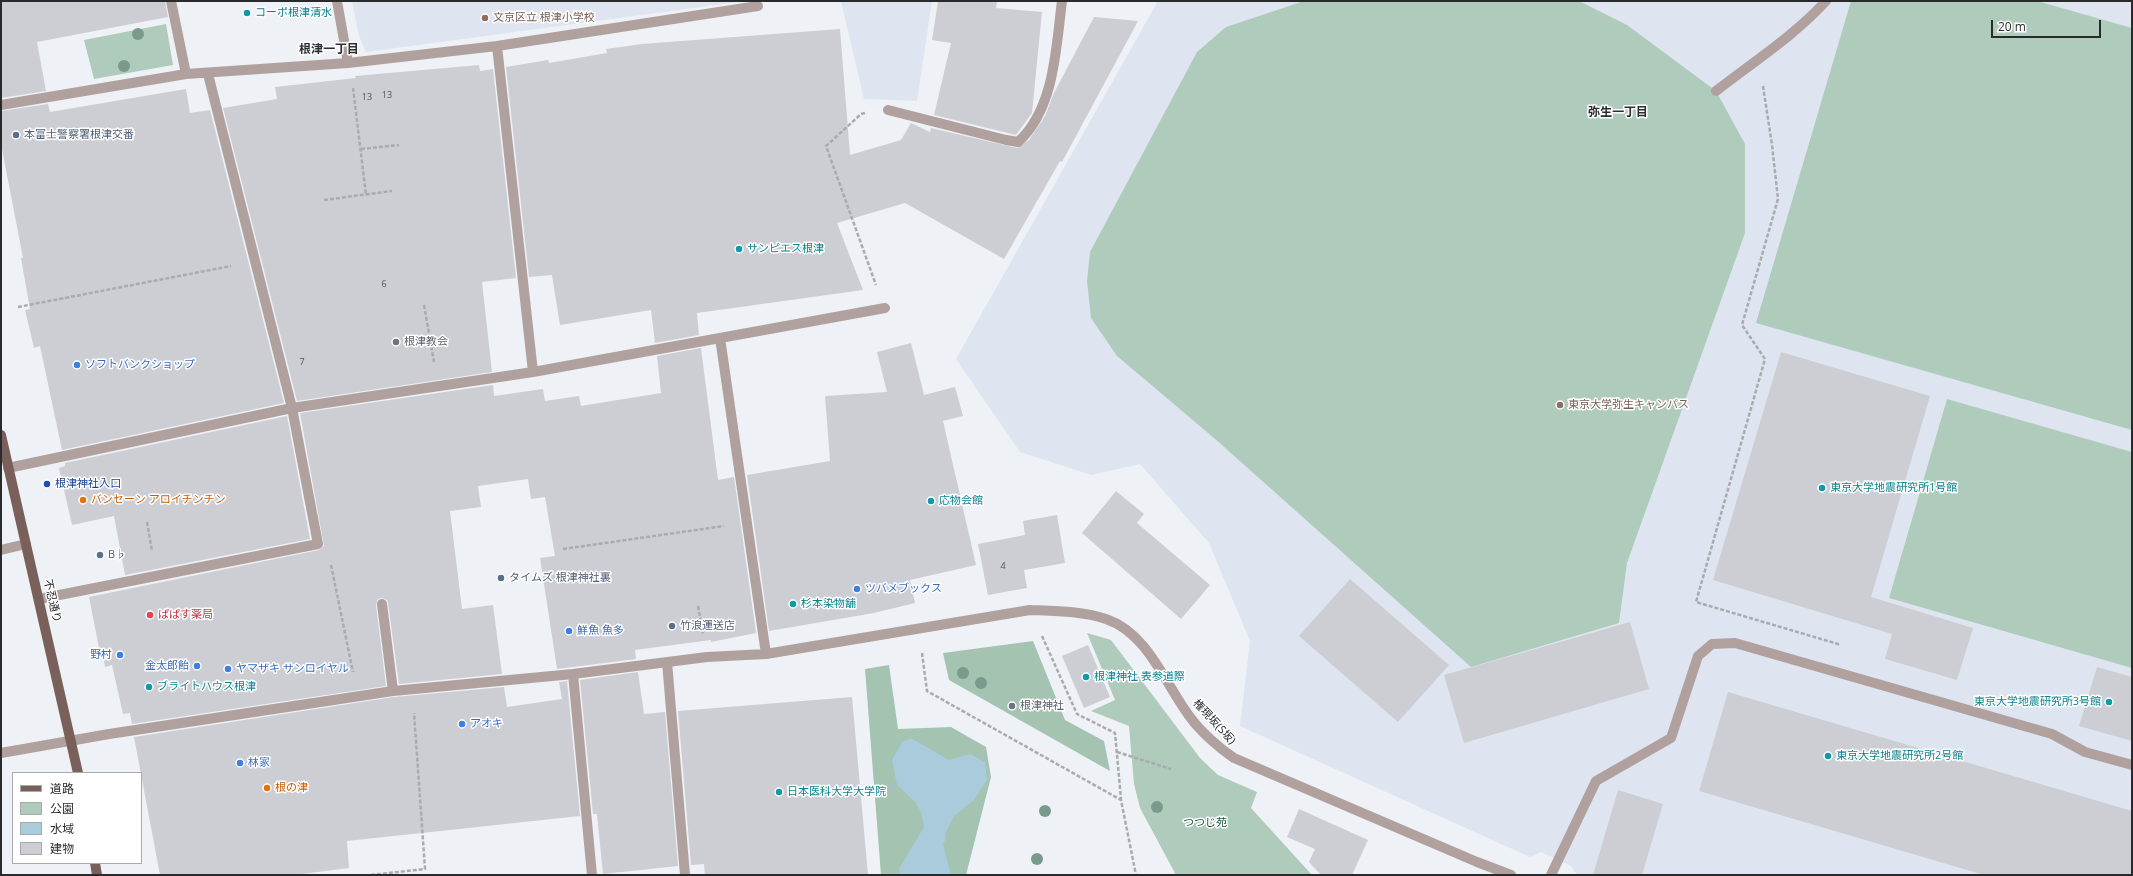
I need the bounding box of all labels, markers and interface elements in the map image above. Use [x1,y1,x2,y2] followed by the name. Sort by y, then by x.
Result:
[255,6,332,20] place label: コーポ根津清水
[242,8,252,18] marker: コーポ根津清水
[493,11,595,25] place label: 文京区立 根津小学校
[1993,12,2103,38] scale bar
[480,13,490,23] marker: 文京区立 根津小学校
[1998,18,2026,35] text: 20 m
[299,43,359,57] district label: 根津一丁目
[382,90,392,100] house number: 13
[362,92,372,102] house number: 13
[1588,106,1648,120] district label: 弥生一丁目
[24,128,134,142] place label: 本富士警察署根津交番
[11,130,21,140] marker: 本富士警察署根津交番
[747,242,824,256] place label: サンピエス根津
[734,244,744,254] marker: サンピエス根津
[381,279,387,289] house number: 6
[404,335,448,349] place label: 根津教会
[391,337,401,347] marker: 根津教会
[299,357,305,367] house number: 7
[85,358,195,372] place label: ソフトバンクショップ
[72,360,82,370] marker: ソフトバンクショップ
[1568,398,1689,412] place label: 東京大学弥生キャンパス
[1555,400,1565,410] marker: 東京大学弥生キャンパス
[55,477,121,491] place label: 根津神社入口
[42,479,52,489] marker: 根津神社入口
[1830,481,1957,495] place label: 東京大学地震研究所1号館
[1817,483,1827,493] marker: 東京大学地震研究所1号館
[91,493,226,507] place label: バンセーン アロイチンチン
[939,494,983,508] place label: 応物会館
[78,495,88,505] marker: バンセーン アロイチンチン
[926,496,936,506] marker: 応物会館
[108,548,126,562] place label: B♭
[95,550,105,560] marker: B♭
[1000,561,1006,571] house number: 4
[509,571,611,585] place label: タイムズ 根津神社裏
[496,573,506,583] marker: タイムズ 根津神社裏
[41,578,63,624] street label: 不忍通り
[865,582,942,596] place label: ツバメブックス
[852,584,862,594] marker: ツバメブックス
[801,597,856,611] place label: 杉本染物舗
[788,599,798,609] marker: 杉本染物舗
[158,608,213,622] place label: ぱぱす薬局
[145,610,155,620] marker: ぱぱす薬局
[680,619,735,633] place label: 竹浪運送店
[667,621,677,631] marker: 竹浪運送店
[577,624,624,638] place label: 鮮魚 魚多
[564,626,574,636] marker: 鮮魚 魚多
[90,648,112,662] place label: 野村
[115,650,125,660] marker: 野村
[145,659,189,673] place label: 金太郎飴
[192,661,202,671] marker: 金太郎飴
[236,662,349,676] place label: ヤマザキ サンロイヤル
[223,664,233,674] marker: ヤマザキ サンロイヤル
[1094,670,1185,684] place label: 根津神社 表参道際
[1081,672,1091,682] marker: 根津神社 表参道際
[157,680,256,694] place label: ブライトハウス根津
[144,682,154,692] marker: ブライトハウス根津
[1974,695,2101,709] place label: 東京大学地震研究所3号館
[1190,697,1238,747] street label: 権現坂(S坂)
[2104,697,2114,707] marker: 東京大学地震研究所3号館
[1020,699,1064,713] place label: 根津神社
[1007,701,1017,711] marker: 根津神社
[470,717,503,731] place label: アオキ
[457,719,467,729] marker: アオキ
[1836,749,1963,763] place label: 東京大学地震研究所2号館
[1823,751,1833,761] marker: 東京大学地震研究所2号館
[248,756,270,770] place label: 林家
[235,758,245,768] marker: 林家
[12,772,142,864] legend
[50,780,74,797] text: 道路
[275,781,308,795] place label: 根の津
[262,783,272,793] marker: 根の津
[787,785,886,799] place label: 日本医科大学大学院
[774,787,784,797] marker: 日本医科大学大学院
[50,800,74,817] text: 公園
[1183,816,1227,830] park label: つつじ苑
[50,820,74,837] text: 水域
[50,840,74,857] text: 建物

